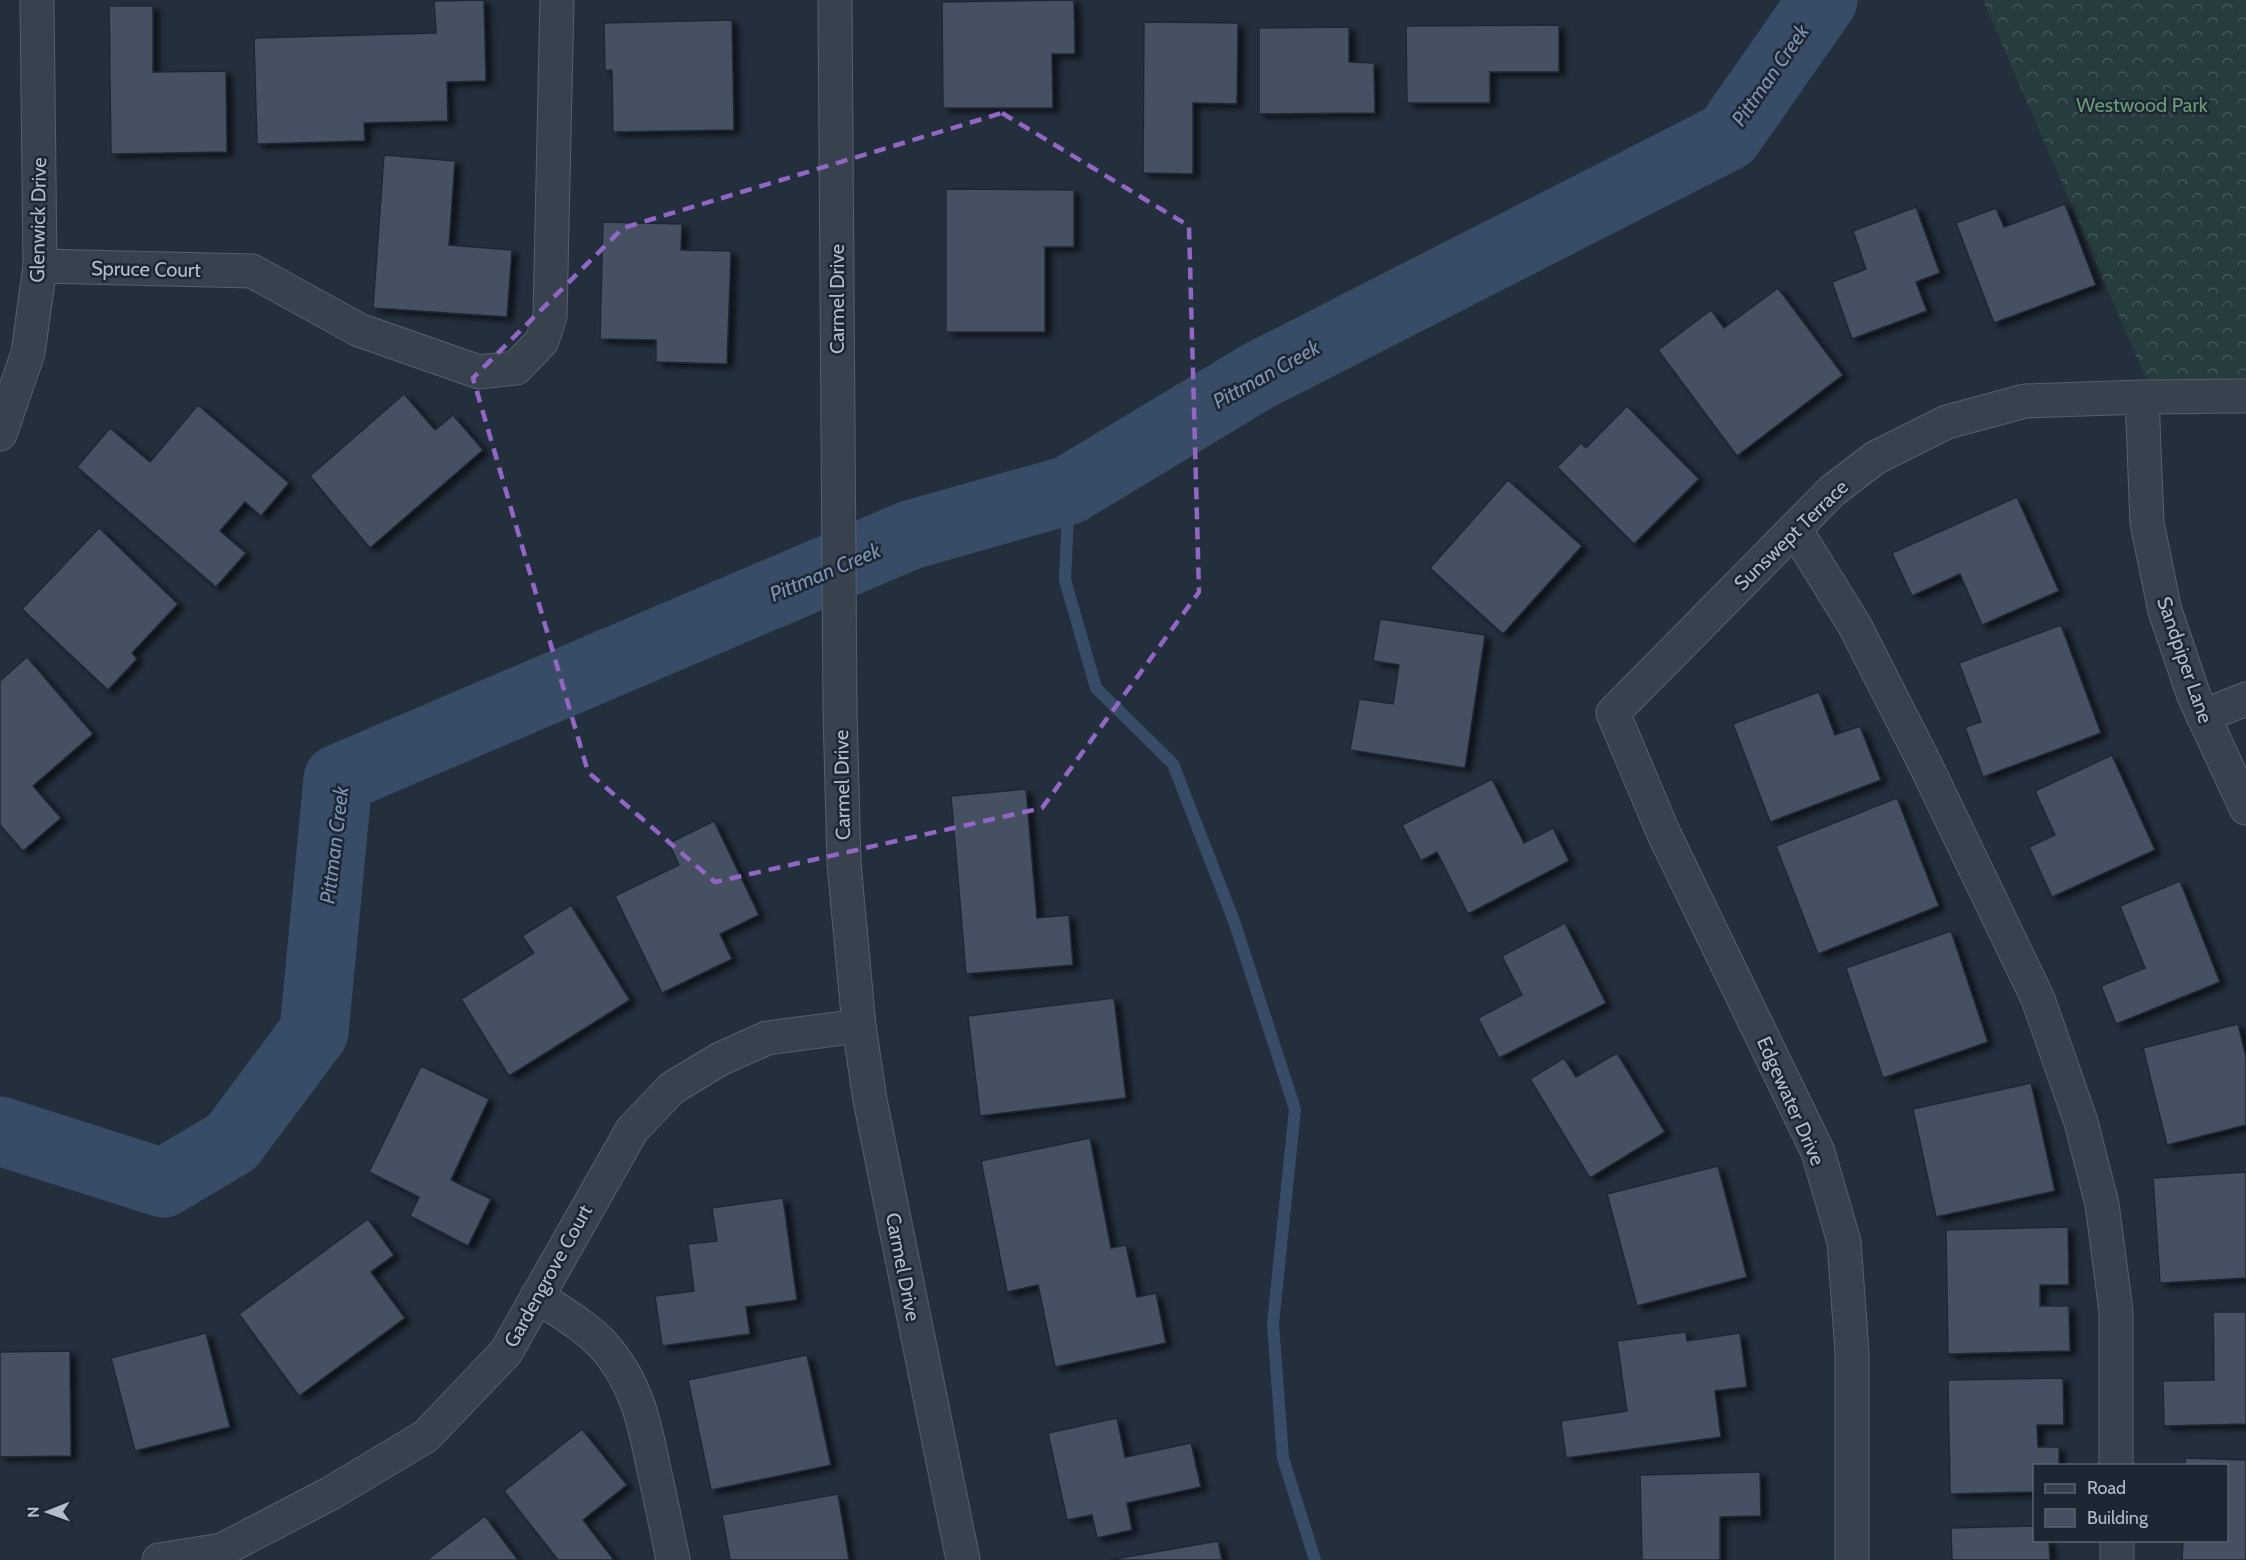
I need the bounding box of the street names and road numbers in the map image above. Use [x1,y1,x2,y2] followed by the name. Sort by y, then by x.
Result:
[25,157,51,283] street label: Glenwick Drive
[825,244,849,354] street label: Carmel Drive
[91,256,201,282] street label: Spruce Court
[1729,475,1853,595] street label: Sunswept Terrace
[2152,594,2218,726] street label: Sandpiper Lane
[829,730,855,840] street label: Carmel Drive
[1752,1033,1830,1169] street label: Edgewater Drive
[499,1200,597,1352] street label: Gardengrove Court
[881,1211,925,1323] street label: Carmel Drive

